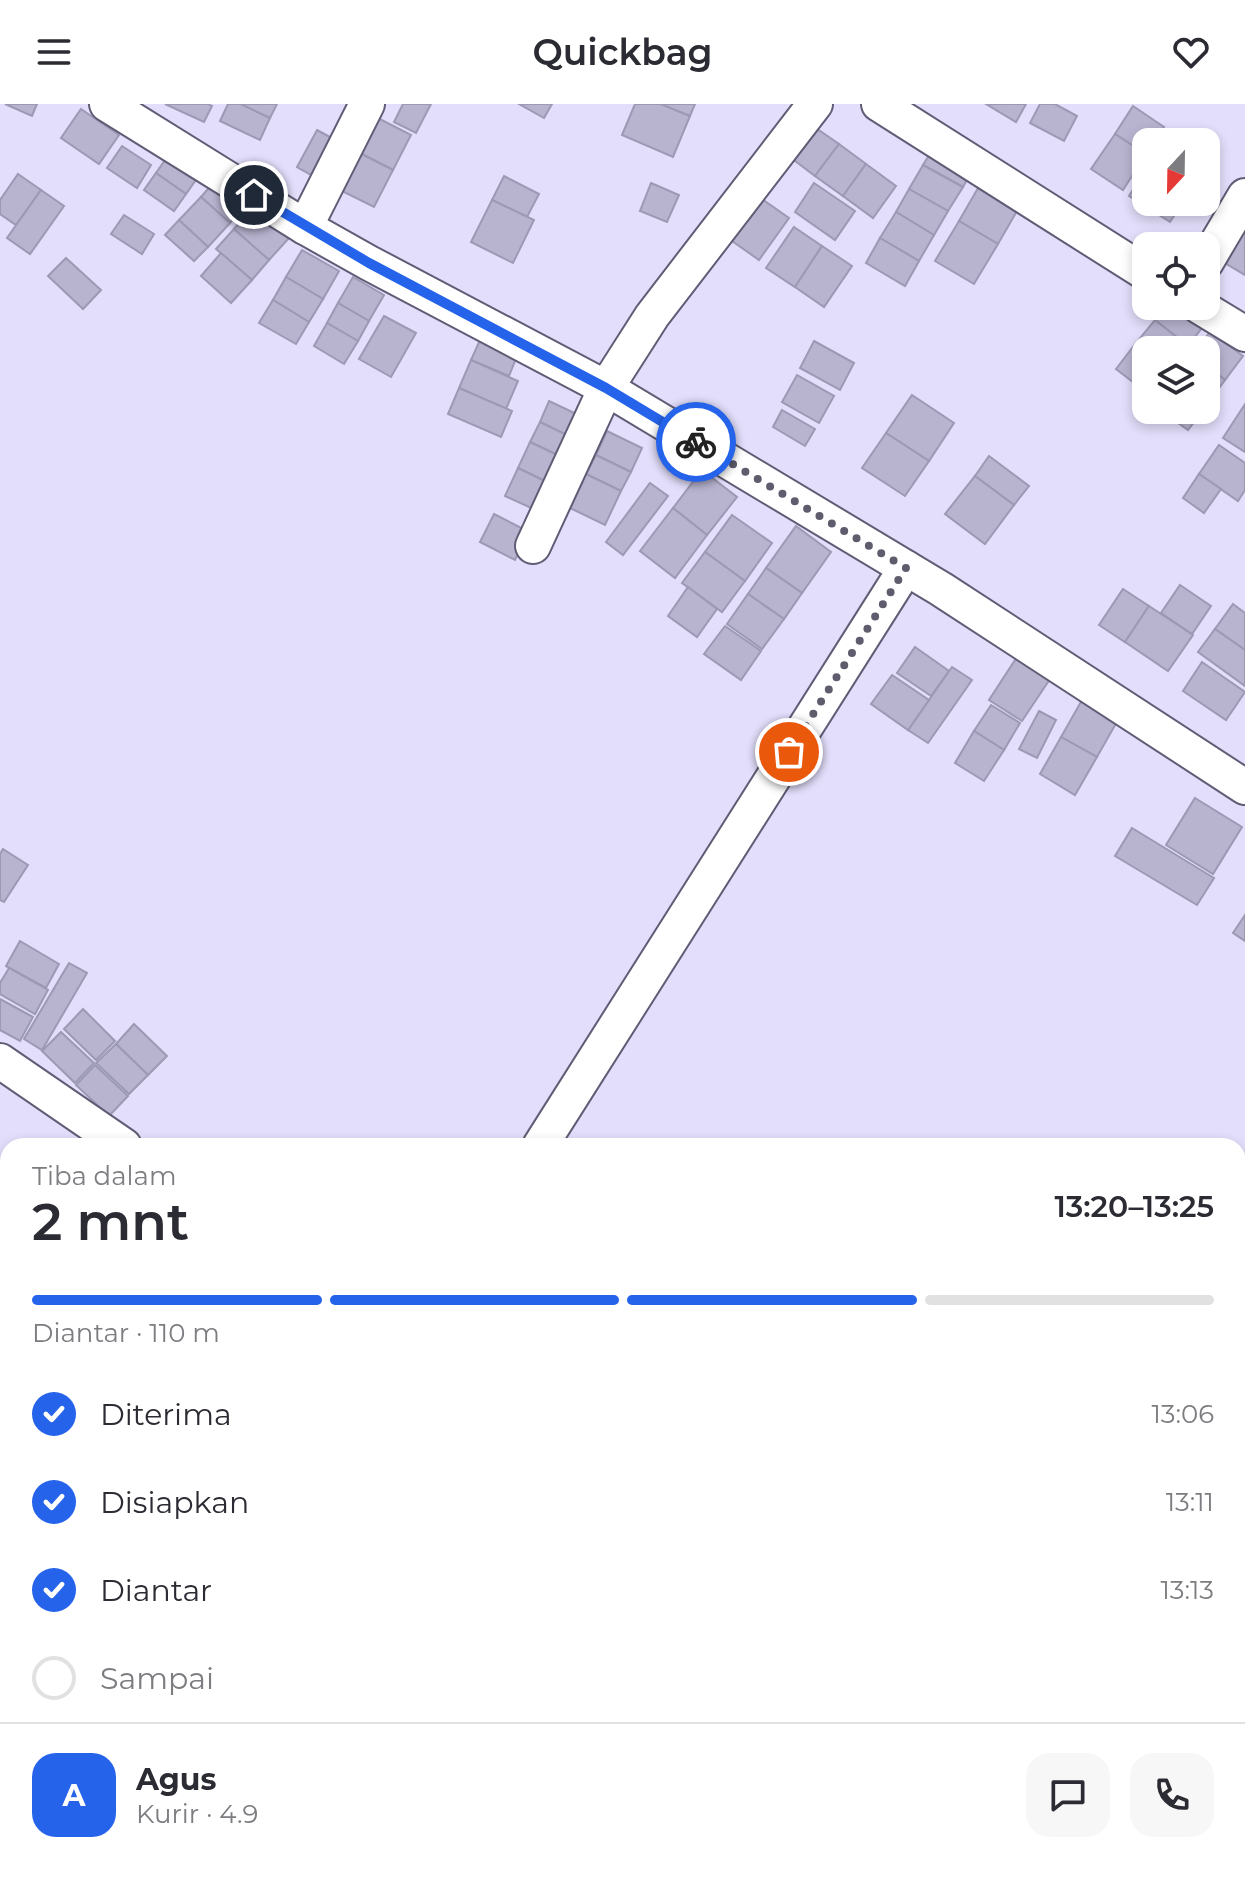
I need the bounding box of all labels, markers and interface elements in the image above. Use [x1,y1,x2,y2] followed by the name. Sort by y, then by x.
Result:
[32,30,76,74] icon: menu
[532,30,713,74] text: Quickbag
[1169,30,1213,74] icon: heart
[1132,128,1220,216] north arrow
[1132,128,1220,424] map controls
[220,161,288,229] pin
[232,173,276,217] icon: home
[1132,232,1220,320] button: locate
[1132,336,1220,424] button: layers
[656,402,736,482] courier
[674,420,718,464] icon: bike
[755,718,823,786] pin
[767,730,811,774] icon: bag
[32,1160,177,1192] text: Tiba dalam
[1054,1188,1214,1225] text: 13:20–13:25
[32,1190,189,1253] text: 2 mnt
[32,1317,220,1349] text: Diantar · 110 m
[32,1392,76,1436] icon: check
[100,1396,232,1433] text: Diterima
[1151,1398,1214,1430] text: 13:06
[32,1480,76,1524] icon: check
[100,1484,249,1521] text: Disiapkan
[1166,1486,1214,1518] text: 13:11
[32,1568,76,1612] icon: check
[100,1572,212,1609] text: Diantar
[1160,1574,1214,1606] text: 13:13
[100,1660,214,1697] text: Sampai
[1026,1753,1110,1837] button: chat
[1130,1753,1214,1837] button: phone
[136,1761,216,1798] text: Agus
[63,1777,85,1814] text: A
[136,1798,258,1830] text: Kurir · 4.9

